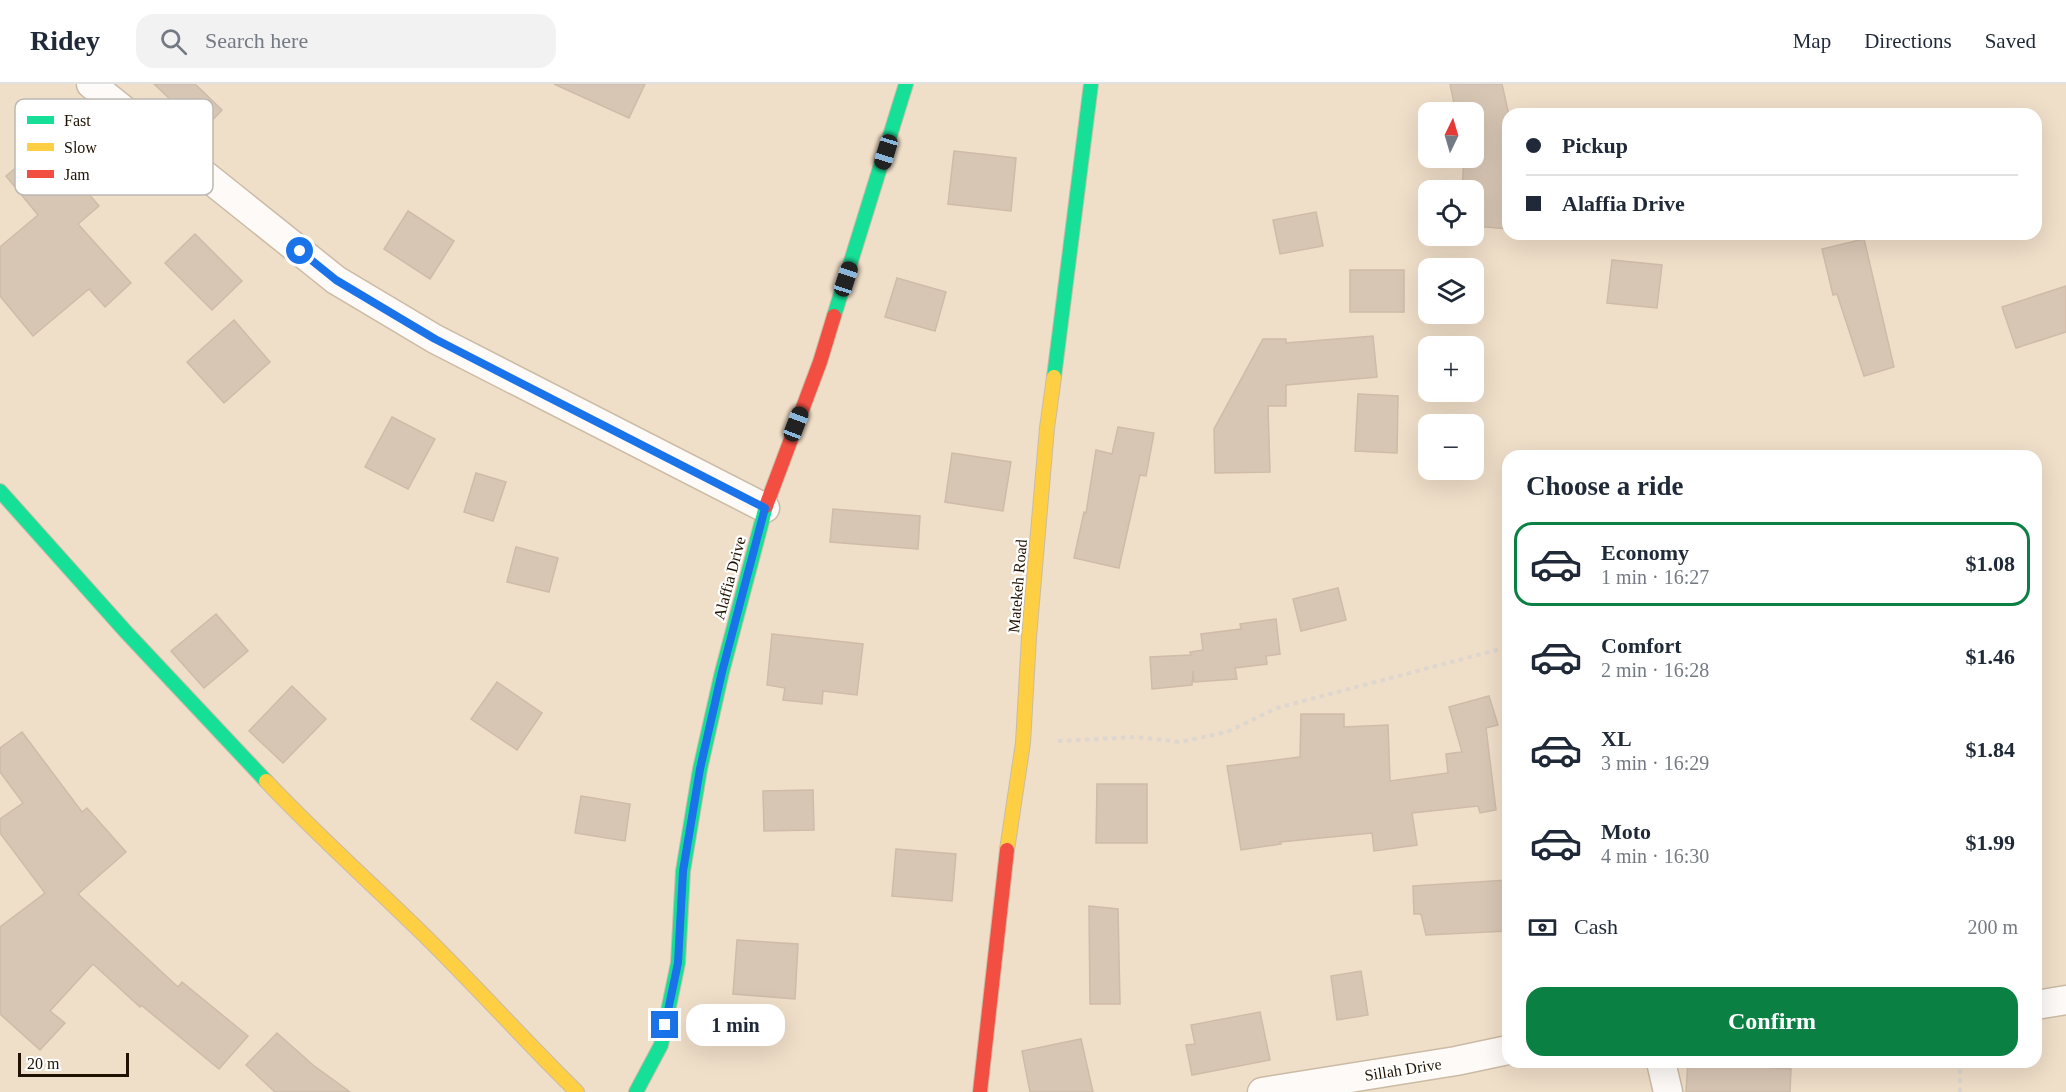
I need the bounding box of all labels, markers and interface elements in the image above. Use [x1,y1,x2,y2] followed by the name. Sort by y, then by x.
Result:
[136,14,556,68] search box
[30,25,100,56] text: Ridey
[157,25,190,58] icon: search
[205,28,308,53] text: Search here
[1793,29,1831,53] text: Map
[1864,29,1952,53] text: Directions
[1985,29,2036,53] text: Saved
[15,99,213,195] legend
[1418,102,1484,168] north arrow
[1418,102,1484,480] map controls
[64,112,91,129] text: Fast
[872,132,900,172] car
[1562,133,1628,158] text: Pickup
[64,139,97,156] text: Slow
[64,166,90,183] text: Jam
[1418,180,1484,246] button: locate
[1562,191,1685,216] text: Alaffia Drive
[286,237,313,264] route start
[1418,258,1484,324] button: layers
[832,259,860,299] car
[1418,336,1484,402] button: +
[781,404,811,444] car
[1418,414,1484,480] button: −
[1526,471,1684,501] text: Choose a ride
[710,535,749,622] street label: Alaffia Drive
[1529,537,1583,591] icon: car
[1005,539,1030,633] street label: Matekeh Road
[1601,540,1689,565] text: Economy
[1966,551,2015,576] text: $1.08
[1601,566,1709,588] text: 1 min · 16:27
[1529,630,1583,684] icon: car
[1601,633,1682,658] text: Comfort
[1966,644,2015,669] text: $1.46
[1601,659,1709,681] text: 2 min · 16:28
[1529,723,1583,777] icon: car
[1601,726,1632,751] text: XL
[1966,737,2015,762] text: $1.84
[1601,752,1709,774] text: 3 min · 16:29
[1529,816,1583,870] icon: car
[1601,819,1651,844] text: Moto
[1966,830,2015,855] text: $1.99
[1601,845,1709,867] text: 4 min · 16:30
[1526,911,1559,944] icon: cash
[1574,914,1618,939] text: Cash
[1967,916,2018,938] text: 200 m
[1526,987,2018,1056] button: Confirm
[686,1004,785,1046] callout: 1 min
[651,1011,678,1038] route end
[711,1014,760,1036] text: 1 min
[18,1050,129,1078] scale bar
[27,1055,59,1072] text: 20 m
[1363,1055,1443,1084] street label: Sillah Drive

